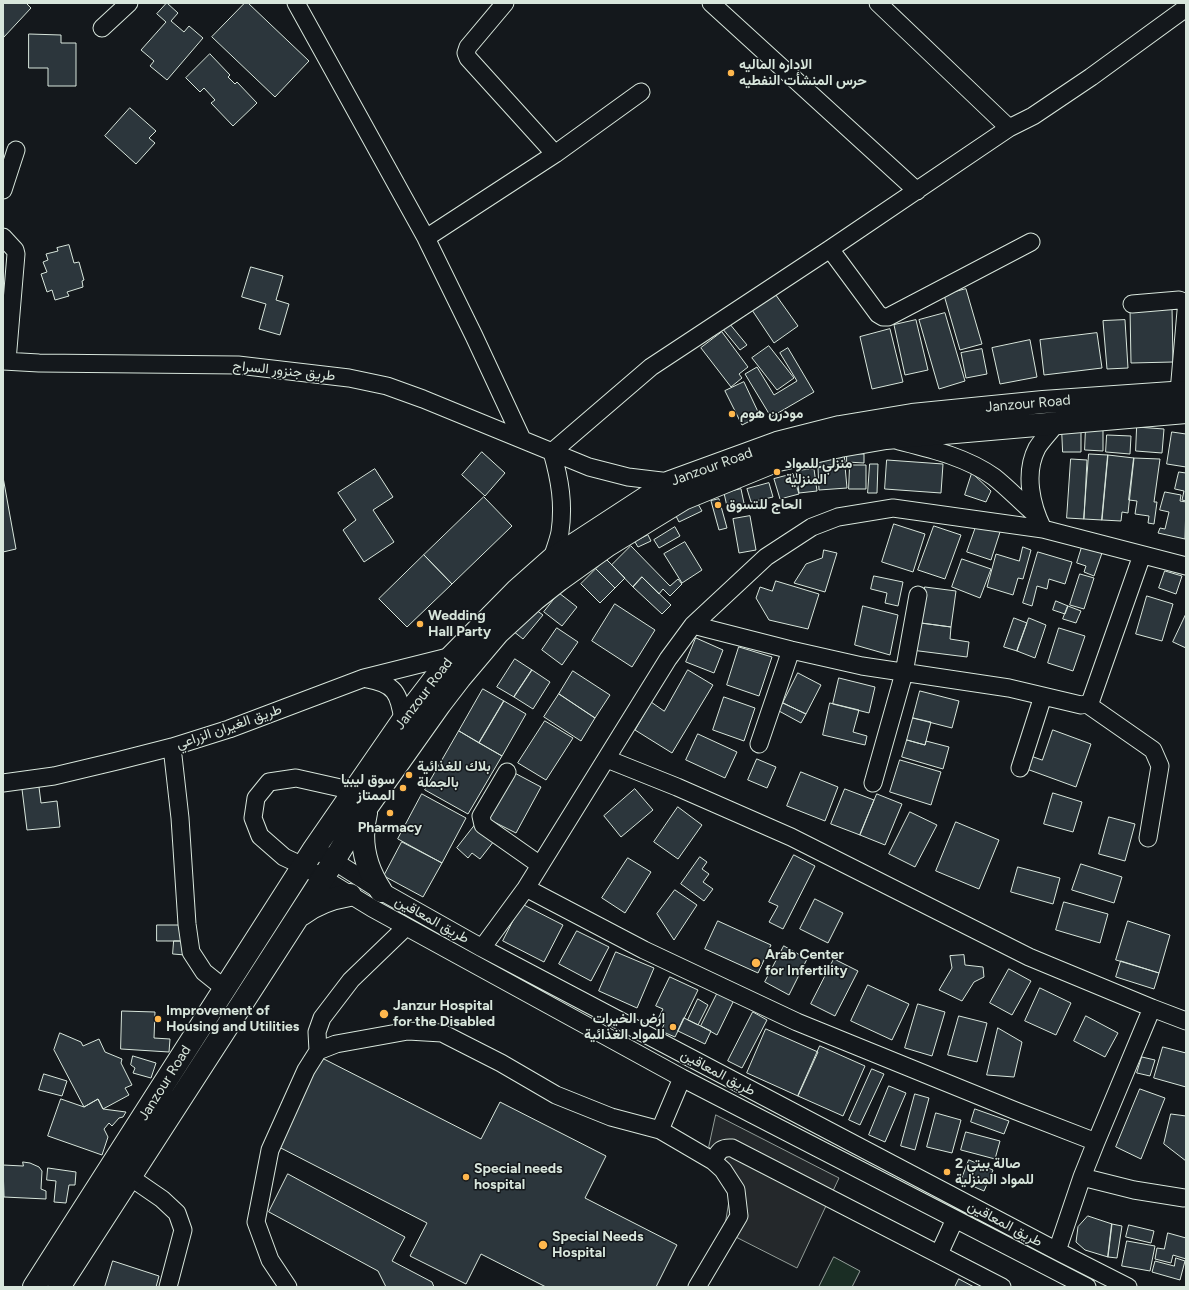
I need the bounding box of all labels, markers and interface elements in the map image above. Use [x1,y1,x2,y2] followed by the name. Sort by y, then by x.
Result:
[739,57,867,90] place label: الاداره الماليه حرس المنشأت النفطيه
[726,68,736,78] marker: الاداره الماليه حرس المنشأت النفطيه
[232,357,336,385] street label: طريق جنزور السراج
[985,392,1071,416] street label: Janzour Road
[740,406,803,422] place label: مودرن هوم
[727,409,737,419] marker: مودرن هوم
[669,445,755,489] street label: Janzour Road
[785,456,852,488] place label: منزلي للمواد المنزلية
[772,467,782,477] marker: منزلي للمواد المنزلية
[726,497,802,513] place label: الحاج للتسوق
[713,500,723,510] marker: الحاج للتسوق
[428,608,491,640] place label: Wedding Hall Party
[415,619,425,629] marker: Wedding Hall Party
[392,655,456,733] street label: Janzour Road
[174,701,284,753] street label: طريق الغيران الزراعي
[417,759,491,792] place label: بلاك للغذائية بالجملة
[404,770,414,780] marker: بلاك للغذائية بالجملة
[341,772,395,804] place label: سوق ليبيا الممتاز
[398,783,408,793] marker: سوق ليبيا الممتاز
[385,808,395,818] marker: Pharmacy
[358,820,422,836] place label: Pharmacy
[392,893,472,947] street label: طريق المعاقين
[765,947,848,980] place label: Arab Center for Infertility
[750,957,762,969] marker: Arab Center for Infertility
[393,998,495,1030] place label: Janzur Hospital for the Disabled
[166,1003,299,1036] place label: Improvement of Housing and Utilities
[378,1008,390,1020] marker: Janzur Hospital for the Disabled
[584,1011,665,1044] place label: ارض الخيرات للمواد الغذائية
[153,1014,163,1024] marker: Improvement of Housing and Utilities
[668,1022,678,1032] marker: ارض الخيرات للمواد الغذائية
[135,1042,195,1124] street label: Janzour Road
[678,1046,758,1100] street label: طريق المعاقين
[955,1156,1034,1188] place label: صالة بيتي 2 للمواد المنزلية
[474,1161,563,1194] place label: Special needs hospital
[942,1167,952,1177] marker: صالة بيتي 2 للمواد المنزلية
[461,1172,471,1182] marker: Special needs hospital
[965,1197,1045,1251] street label: طريق المعاقين
[552,1229,643,1262] place label: Special Needs Hospital
[537,1239,549,1251] marker: Special Needs Hospital

